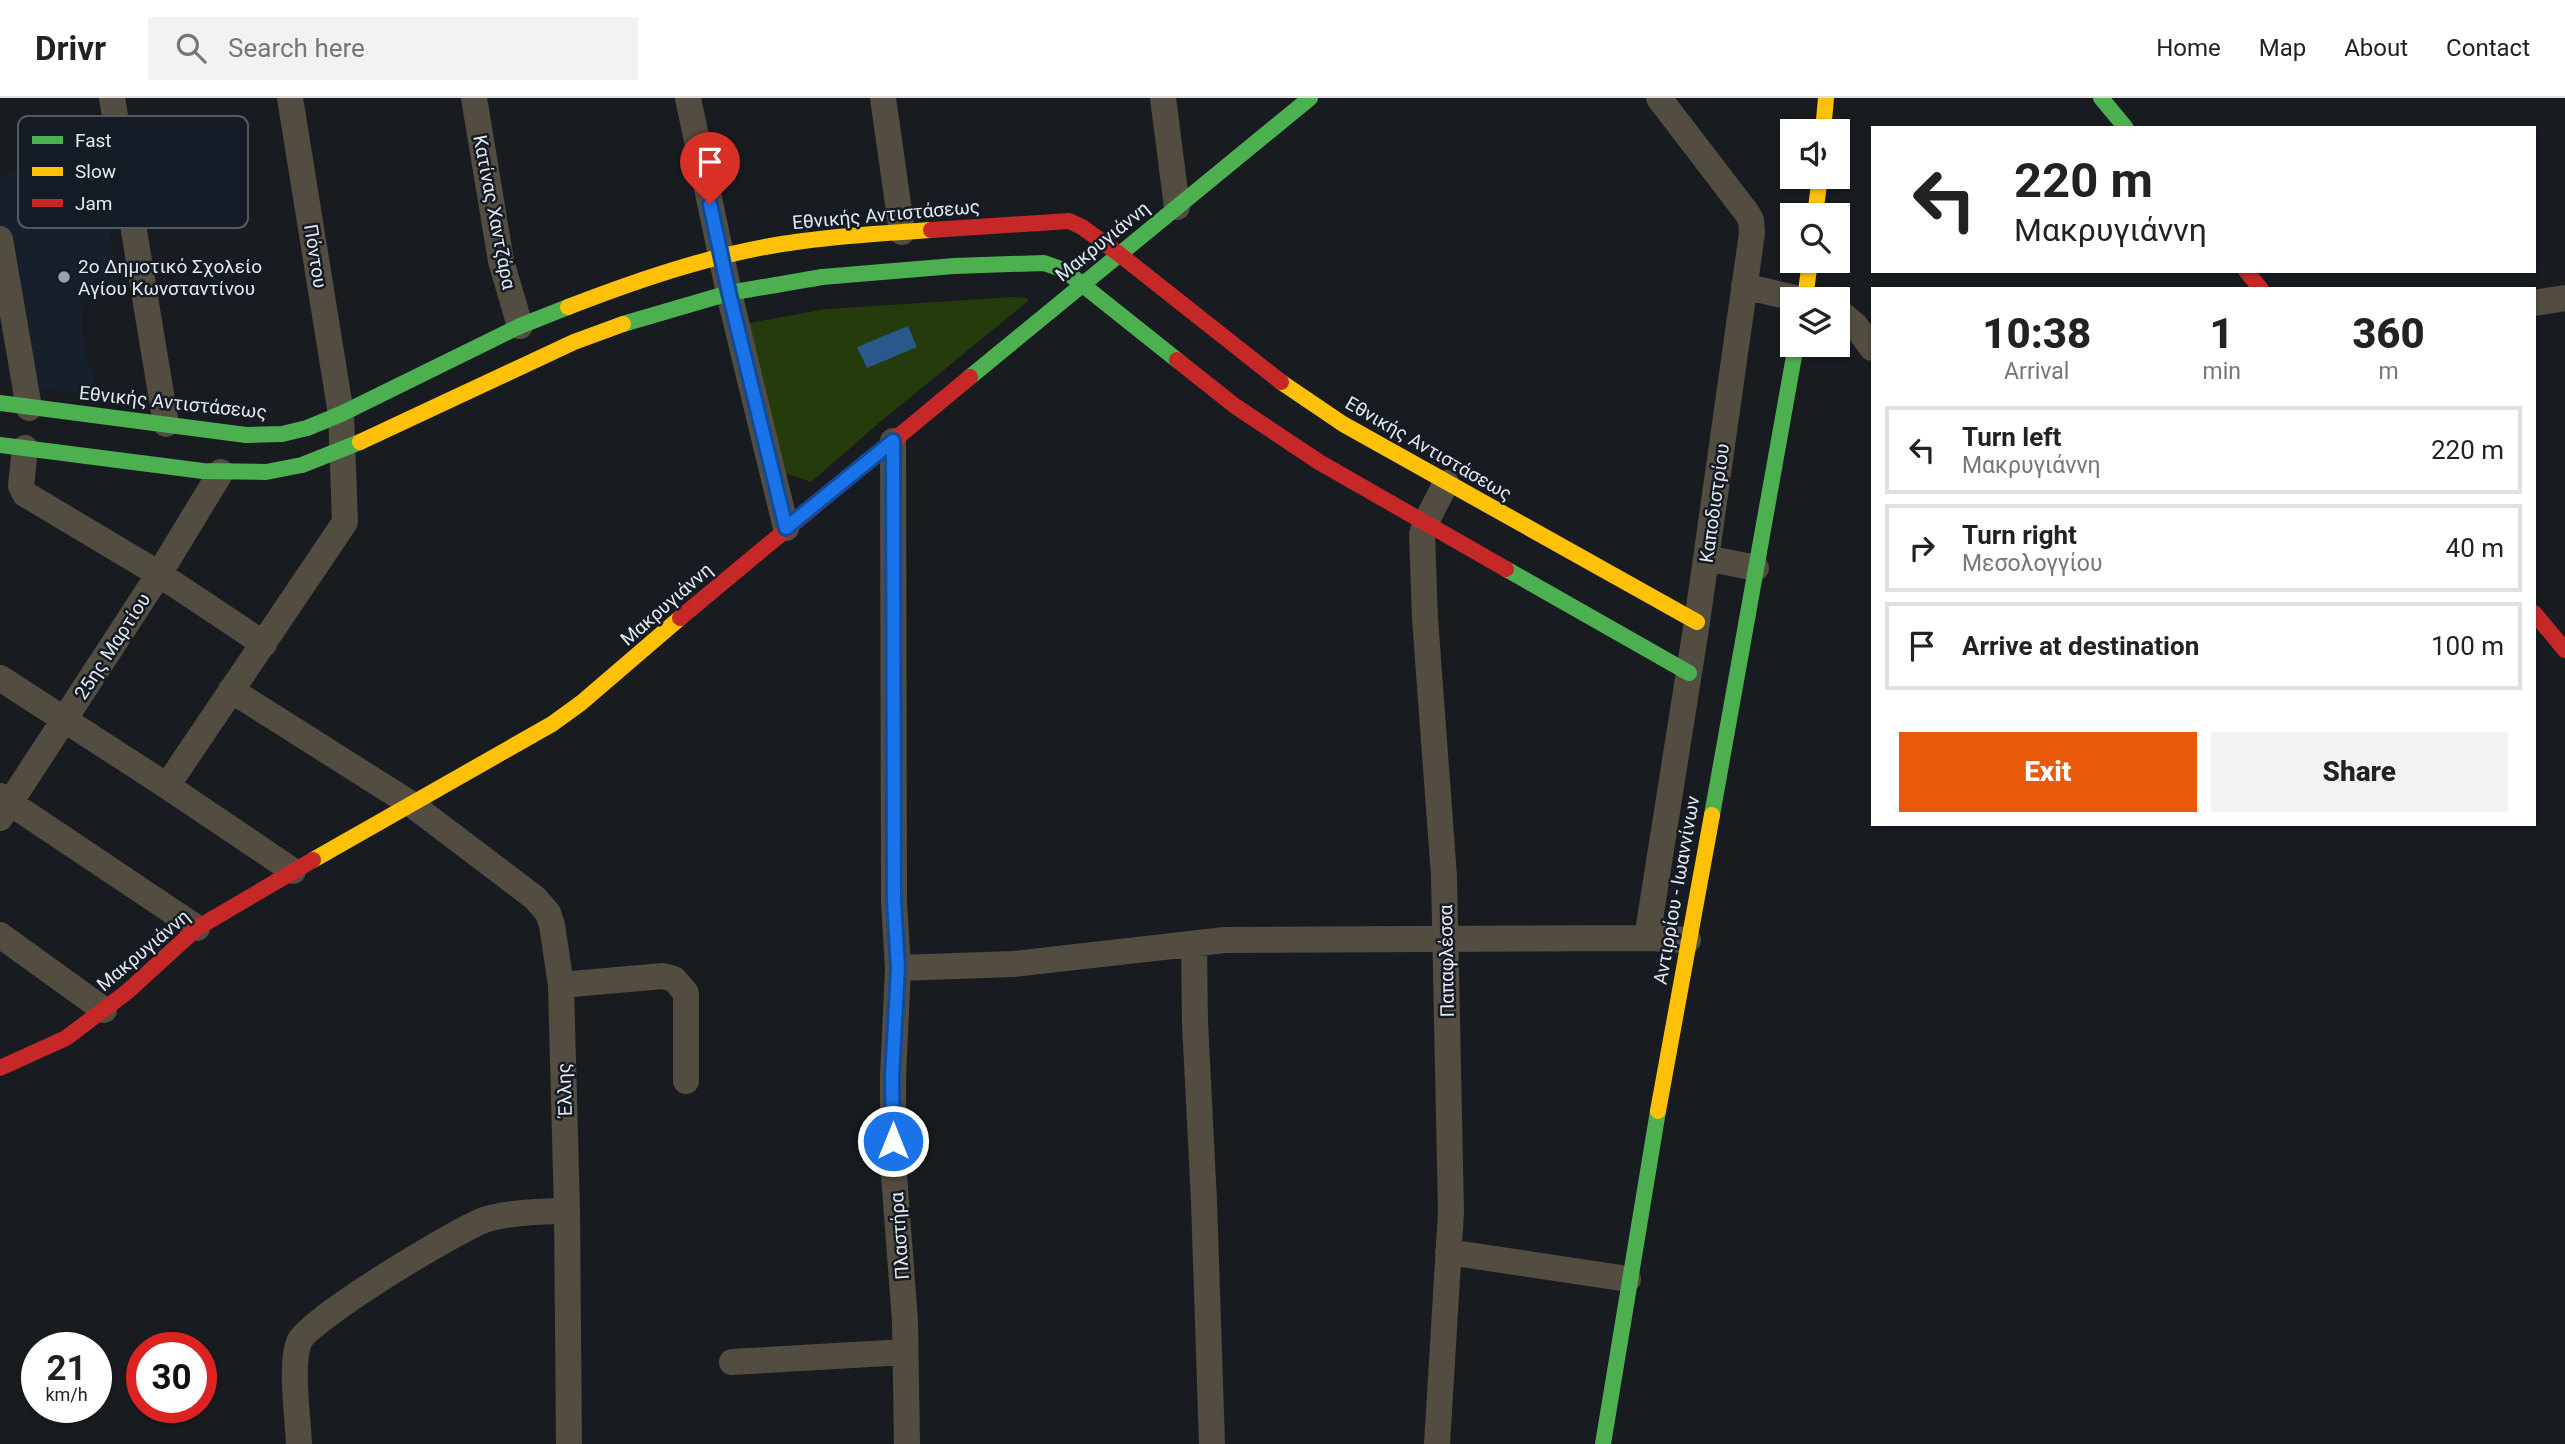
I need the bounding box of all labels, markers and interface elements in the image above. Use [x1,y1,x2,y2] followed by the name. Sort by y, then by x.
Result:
[148,17,638,80] search box
[35,29,106,68] text: Drivr
[172,29,210,67] icon: search
[228,33,365,63] text: Search here
[2156,34,2221,62] text: Home
[2259,34,2306,62] text: Map
[2344,34,2408,62] text: About
[2446,34,2530,62] text: Contact
[18,116,248,228] legend
[1780,119,1850,357] map controls
[1780,119,1850,189] button: sound
[75,129,112,152] text: Fast
[680,132,740,204] pin
[468,133,521,291] street label: Κατίνας Χαντζάρα
[691,143,729,181] icon: arrive
[2014,152,2153,209] text: 220 m
[1899,154,1990,245] icon: left
[75,160,116,183] text: Slow
[75,192,112,215] text: Jam
[791,195,981,234] street label: Εθνικής Αντιστάσεως
[1051,196,1154,286] street label: Μακρυγιάννη
[1780,203,1850,273] button: search
[2014,211,2207,249] text: Μακρυγιάννη
[299,222,332,290] street label: Πόντου
[78,255,262,300] place label: 2ο Δημοτικό Σχολείο Αγίου Κωνσταντίνου
[56,269,72,285] marker: 2ο Δημοτικό Σχολείο Αγίου Κωνσταντίνου
[1780,287,1850,357] button: layers
[1982,309,2091,358] text: 10:38
[2210,309,2234,358] text: 1
[2352,309,2425,358] text: 360
[2004,358,2069,385] text: Arrival
[2202,358,2241,385] text: min
[2378,358,2399,385] text: m
[78,381,268,424] street label: Εθνικής Αντιστάσεως
[1341,391,1516,506] street label: Εθνικής Αντιστάσεως
[1962,422,2061,452] text: Turn left
[1903,431,1941,469] icon: left
[2431,435,2504,465] text: 220 m
[1695,442,1734,564] street label: Καποδιστρίου
[1962,452,2101,479] text: Μακρυγιάννη
[1962,520,2077,550] text: Turn right
[1903,529,1941,567] icon: right
[2446,533,2504,563] text: 40 m
[1962,550,2103,577] text: Μεσολογγίου
[616,558,717,651] street label: Μακρυγιάννη
[69,589,155,704] street label: 25ης Μαρτίου
[1903,627,1941,665] icon: arrive
[1962,631,2199,661] text: Arrive at destination
[2431,631,2504,661] text: 100 m
[1899,732,2197,812] button: Exit
[2211,732,2508,812] button: Share
[1649,794,1704,986] street label: Αντιρρίου - Ιωαννίνων
[1434,904,1459,1018] street label: Παπαφλέσσα
[92,905,195,996] street label: Μακρυγιάννη
[552,1063,577,1119] street label: Έλλης
[856,1104,930,1178] position arrow
[885,1191,914,1281] street label: Πλαστήρα
[126,1332,217,1423] speed limit sign: 30
[46,1348,87,1389] text: 21
[45,1384,88,1405] text: km/h

